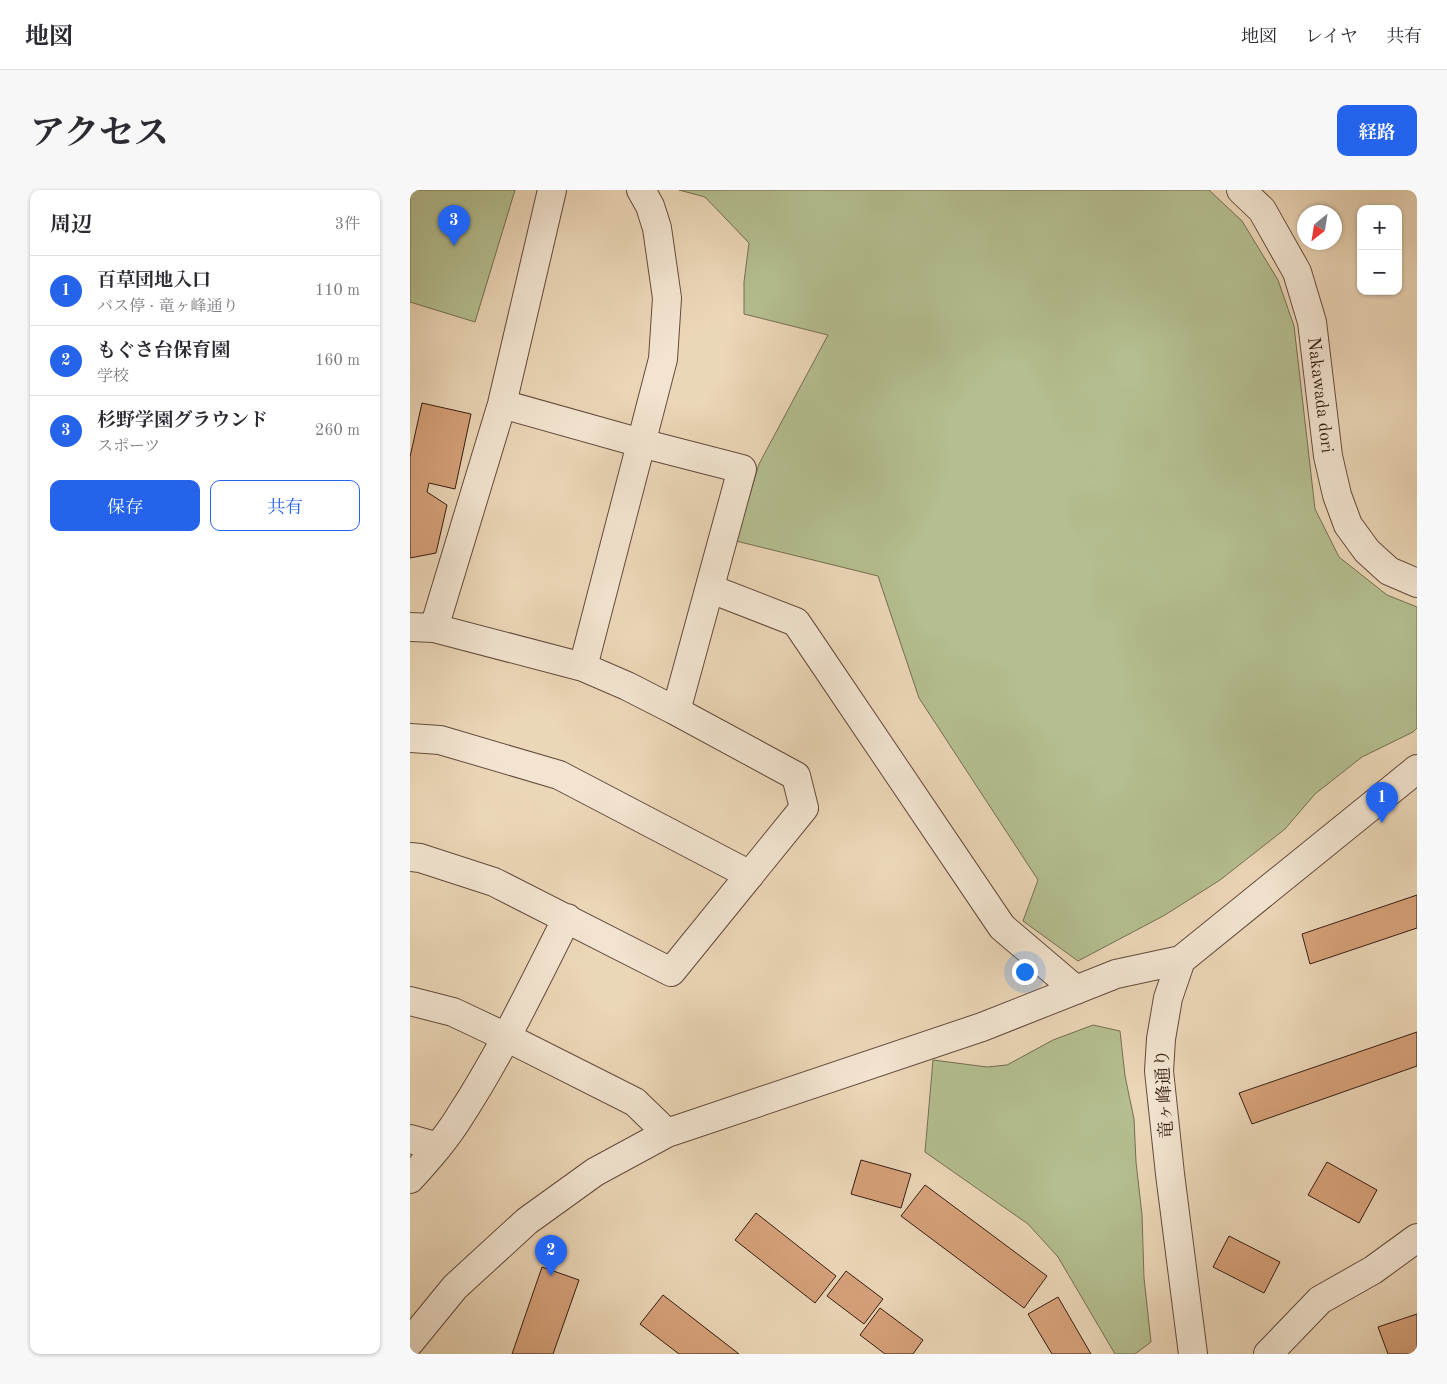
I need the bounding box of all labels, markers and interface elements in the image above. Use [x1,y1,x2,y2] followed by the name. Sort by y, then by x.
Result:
[25,26,73,50] text: 地図
[1241,28,1277,46] text: 地図
[1305,28,1358,46] text: レイヤ
[1386,28,1422,46] text: 共有
[1337,105,1417,156] button: 経路
[30,117,169,152] text: アクセス
[438,205,470,246] pin: 3
[1297,205,1342,250] north arrow
[1357,205,1402,295] map controls
[1357,205,1402,250] button: +
[50,215,92,236] text: 周辺
[335,217,360,233] text: 3件
[1357,250,1402,295] button: −
[97,272,211,291] text: 百草団地入口
[61,283,71,299] text: 1
[315,283,360,299] text: 110 m
[97,299,238,315] text: バス停 · 竜ヶ峰通り
[1304,336,1336,454] street label: Nakawada dori
[97,342,230,361] text: もぐさ台保育園
[61,353,71,369] text: 2
[315,353,360,369] text: 160 m
[97,369,129,385] text: 学校
[97,412,268,431] text: 杉野学園グラウンド
[61,423,71,439] text: 3
[315,423,360,439] text: 260 m
[97,439,160,455] text: スポーツ
[50,480,200,531] button: 保存
[210,480,360,531] button: 共有
[1366,782,1398,823] pin: 1
[1012,959,1038,985] your location
[1152,1049,1176,1139] street label: 竜ヶ峰通り
[535,1235,567,1276] pin: 2

